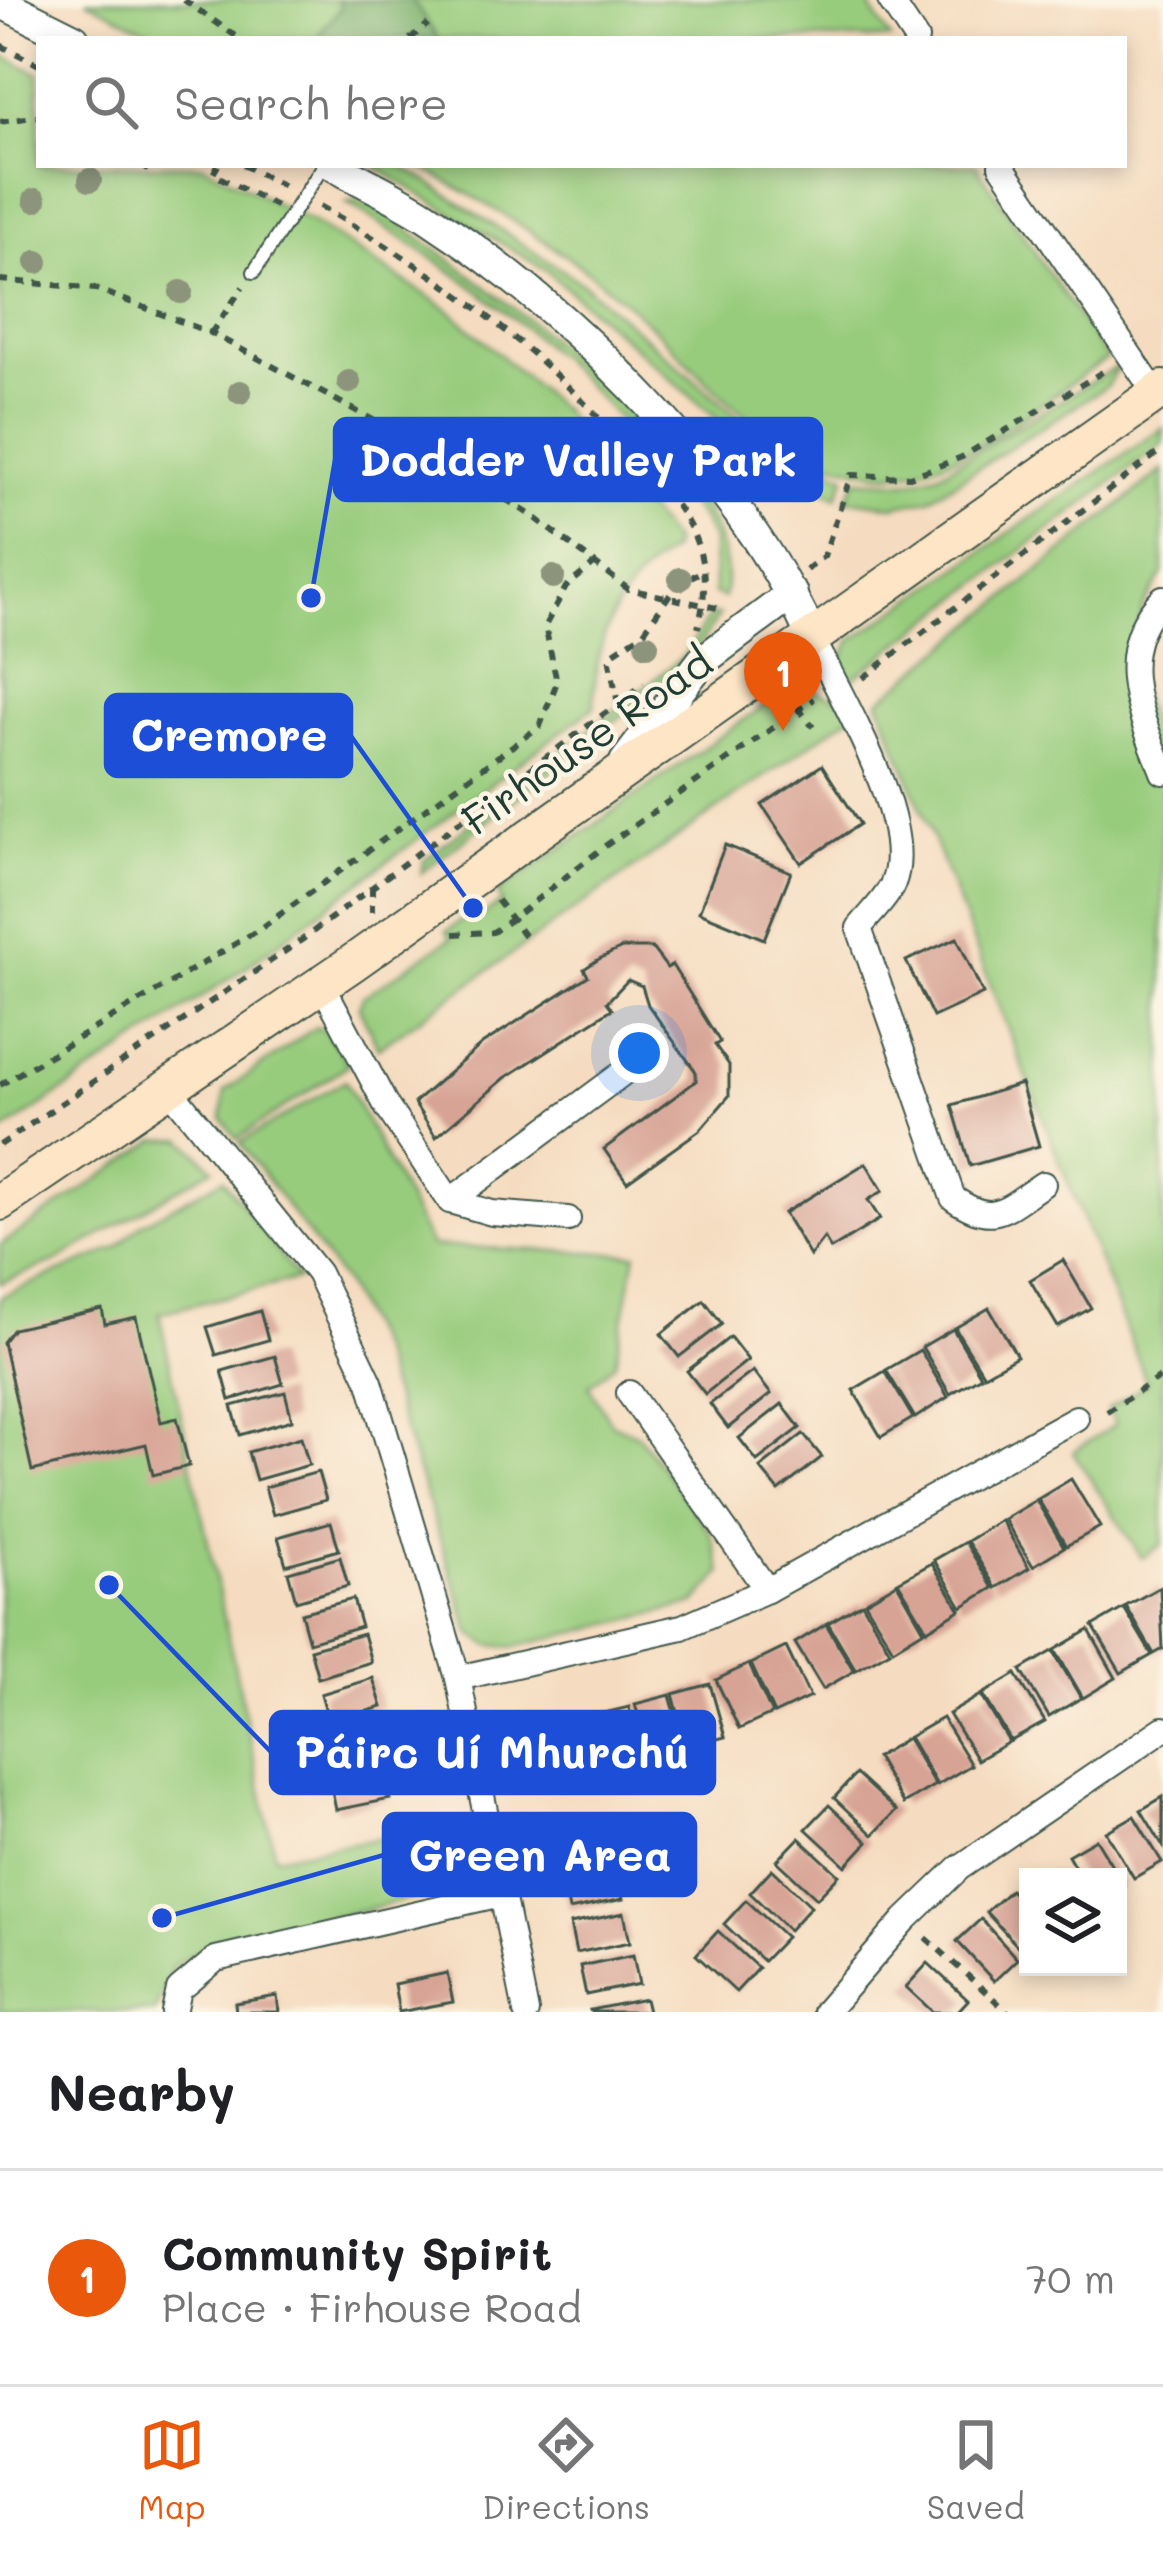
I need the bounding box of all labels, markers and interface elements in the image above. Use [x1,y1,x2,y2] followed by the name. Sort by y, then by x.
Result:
[36,36,1127,168] search box
[78,69,144,135] icon: search
[174,73,448,131] text: Search here
[335,419,821,500] callout: Dodder Valley Park
[359,429,797,488] text: Dodder Valley Park
[744,632,822,731] pin: 1
[450,633,722,846] street label: Firhouse Road
[106,695,351,776] callout: Cremore
[131,704,327,762] text: Cremore
[609,1023,669,1083] your location
[271,1712,714,1793] callout: Páirc Uí Mhurchú
[295,1721,689,1779] text: Páirc Uí Mhurchú
[384,1814,695,1895] callout: Green Area
[408,1824,672,1882] text: Green Area
[1019,1868,1127,1976] map controls
[1019,1868,1127,1976] button: layers
[48,2057,235,2124] text: Nearby
[162,2223,552,2281] text: Community Spirit
[78,2252,96,2303] text: 1
[1026,2252,1115,2303] text: 70 m
[162,2281,581,2332] text: Place · Firhouse Road
[138,2412,206,2527] tab: Map
[482,2412,650,2527] tab: Directions
[927,2412,1025,2527] tab: Saved

